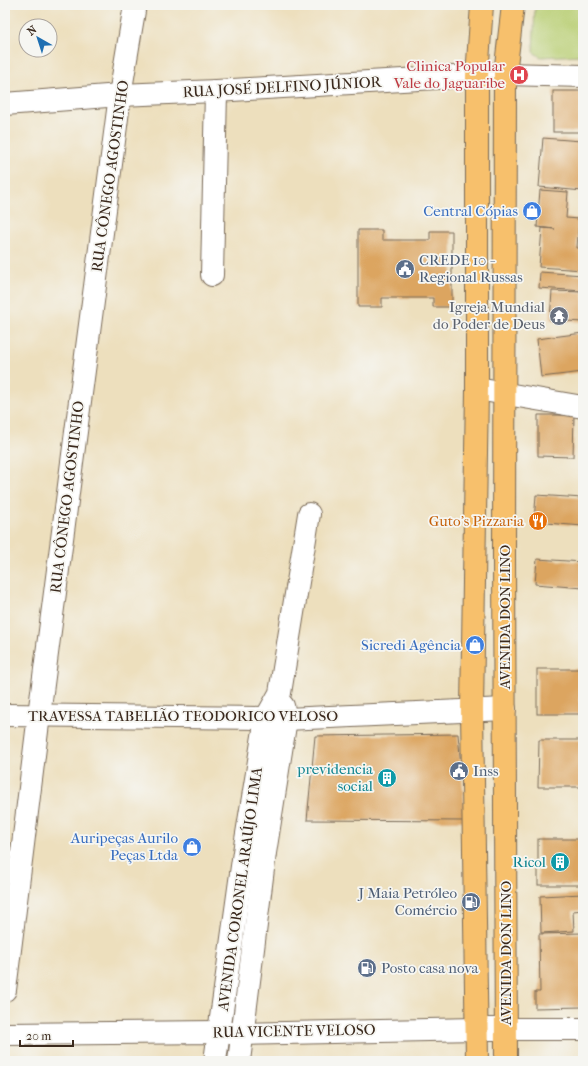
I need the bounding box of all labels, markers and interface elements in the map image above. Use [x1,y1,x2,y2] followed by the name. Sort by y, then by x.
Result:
[18,18,58,58] north arrow
[25,23,40,38] text: N
[393,57,506,92] place label: Clinica Popular Vale do Jaguaribe
[508,64,530,86] hospital icon: Clinica Popular Vale do Jaguaribe
[182,73,383,101] street label: RUA JOSÉ DELFINO JÚNIOR
[88,79,132,273] street label: RUA CÔNEGO AGOSTINHO
[521,200,543,222] shop icon: Central Cópias
[423,202,518,220] place label: Central Cópias
[419,251,523,286] place label: CREDE 10 - Regional Russas
[394,258,416,280] public building icon: CREDE 10 - Regional Russas
[433,298,545,333] place label: Igreja Mundial do Poder de Deus
[548,305,570,327] temple icon: Igreja Mundial do Poder de Deus
[46,400,88,594] street label: RUA CÔNEGO AGOSTINHO
[527,510,549,532] restaurant icon: Guto's Pizzaria
[429,512,525,530] place label: Guto's Pizzaria
[496,545,514,690] street label: AVENIDA DON LINO
[464,634,486,656] shop icon: Sicredi Agência
[361,636,462,654] place label: Sicredi Agência
[28,707,338,725] street label: TRAVESSA TABELIÃO TEODORICO VELOSO
[296,760,374,795] place label: previdencia social
[448,760,470,782] public building icon: Inss
[473,762,499,780] place label: Inss
[214,766,266,1013] street label: AVENIDA CORONEL ARAÚJO LIMA
[376,767,398,789] building icon: previdencia social
[70,829,179,864] place label: Auripeças Aurilo Peças Ltda
[181,836,203,858] shop icon: Auripeças Aurilo Peças Ltda
[549,851,571,873] building icon: Ricol
[513,853,546,871] place label: Ricol
[497,881,515,1026] street label: AVENIDA DON LINO
[358,884,457,919] place label: J Maia Petróleo Comércio
[460,891,482,913] fuel station icon: J Maia Petróleo Comércio
[356,957,378,979] fuel station icon: Posto casa nova
[381,959,480,977] place label: Posto casa nova
[212,1021,376,1041] street label: RUA VICENTE VELOSO
[20,1022,73,1048] scale bar
[26,1029,51,1043] text: 20 m

